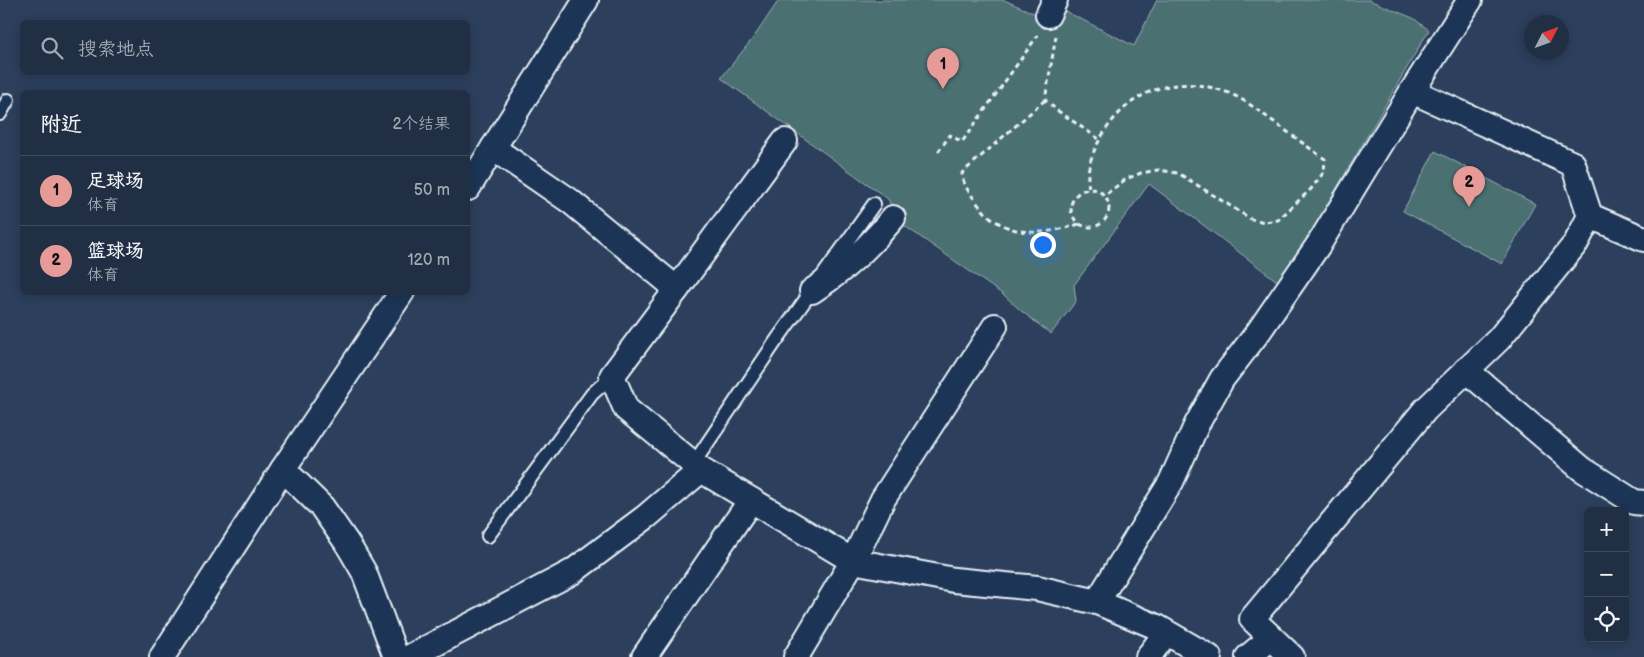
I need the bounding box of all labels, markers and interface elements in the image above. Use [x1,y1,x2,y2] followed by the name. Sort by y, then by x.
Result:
[1524,15,1569,60] north arrow
[20,20,470,75] search box
[38,34,66,62] icon: search
[78,38,154,61] text: 搜索地点
[927,48,959,89] pin: 1
[40,112,82,137] text: 附近
[393,115,450,134] text: 2个结果
[1453,166,1485,207] pin: 2
[87,170,144,193] text: 足球场
[53,181,59,200] text: 1
[414,181,450,200] text: 50 m
[87,196,119,215] text: 体育
[1030,232,1056,258] your location
[87,240,144,263] text: 篮球场
[51,251,61,270] text: 2
[407,251,450,270] text: 120 m
[87,266,119,285] text: 体育
[1584,507,1629,642] map controls
[1584,507,1629,552] button: +
[1584,552,1629,597] button: −
[1584,597,1629,642] button: locate

